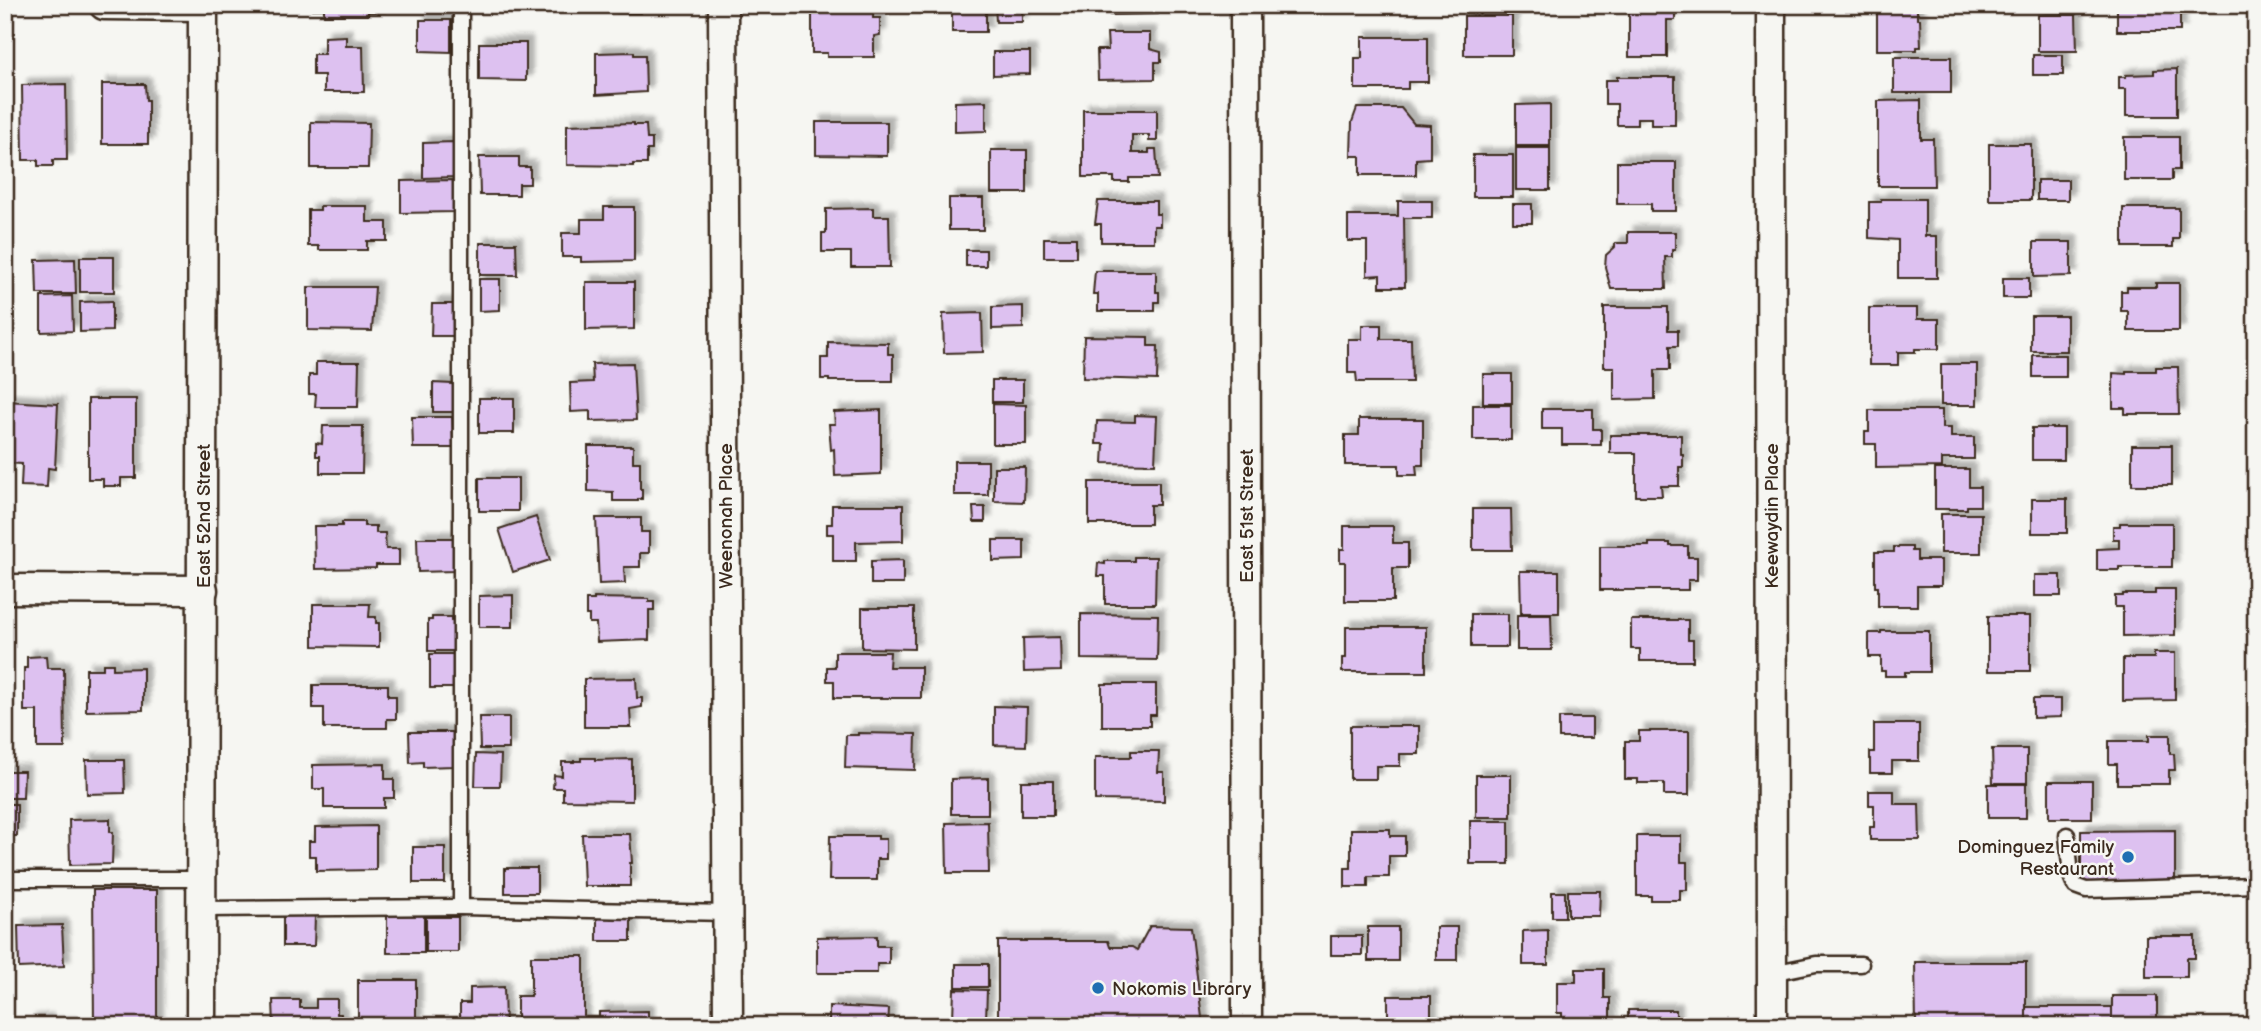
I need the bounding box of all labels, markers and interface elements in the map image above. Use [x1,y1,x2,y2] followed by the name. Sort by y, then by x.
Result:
[715,443,738,589] street label: Weenonah Place
[1761,443,1784,589] street label: Keewaydin Place
[193,444,216,588] street label: East 52nd Street
[1236,449,1259,583] street label: East 51st Street
[1957,836,2114,881] place label: Dominguez Family Restaurant
[2120,849,2136,865] marker: Dominguez Family Restaurant
[1112,978,1252,1001] place label: Nokomis Library
[1090,980,1106,996] marker: Nokomis Library

